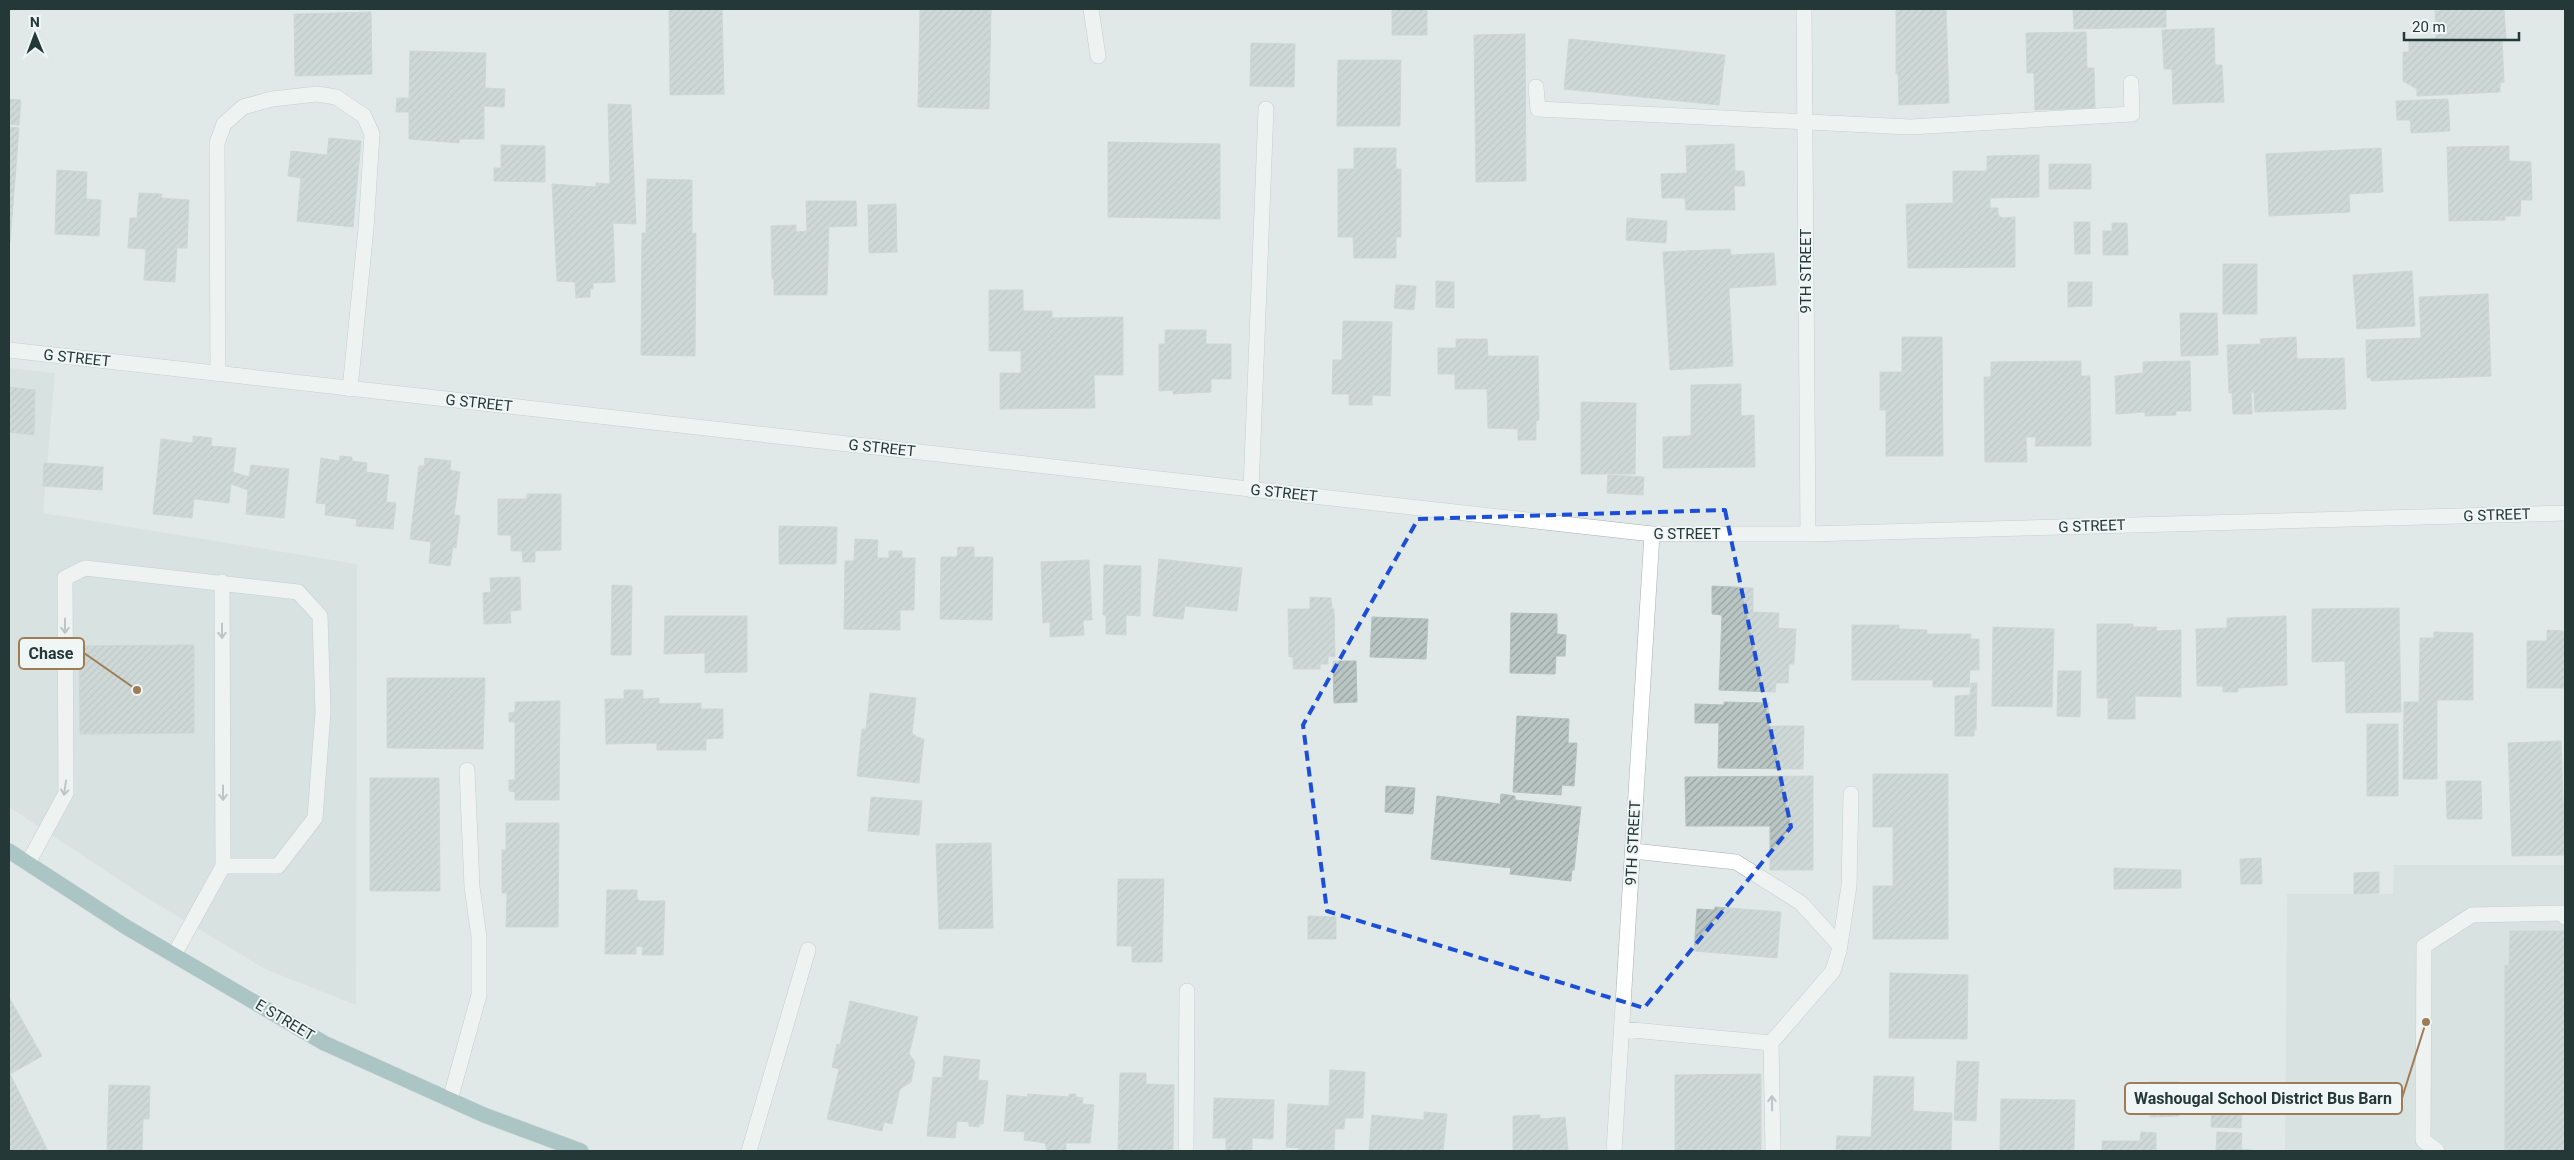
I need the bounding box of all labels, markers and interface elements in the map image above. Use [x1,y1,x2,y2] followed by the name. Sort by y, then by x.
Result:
[10,10,60,60] north arrow
[2404,10,2519,42] scale bar
[30,14,40,30] text: N
[2412,18,2446,36] text: 20 m
[1797,228,1815,314] street label: 9TH STREET
[43,346,111,370] street label: G STREET
[445,391,513,415] street label: G STREET
[848,436,916,460] street label: G STREET
[1250,481,1318,505] street label: G STREET
[2463,505,2531,525] street label: G STREET
[2058,516,2126,536] street label: G STREET
[1653,525,1721,543] street label: G STREET
[60,618,70,634] one-way arrow
[217,622,227,638] one-way arrow
[19,638,84,669] callout: Chase
[29,644,74,663] text: Chase
[60,780,70,796] one-way arrow
[218,784,228,801] one-way arrow
[1622,800,1644,886] street label: 9TH STREET
[252,995,318,1045] street label: E STREET
[2125,1083,2402,1114] callout: Washougal School District Bus Barn
[2134,1089,2392,1108] text: Washougal School District Bus Barn
[1768,1095,1777,1111] one-way arrow

